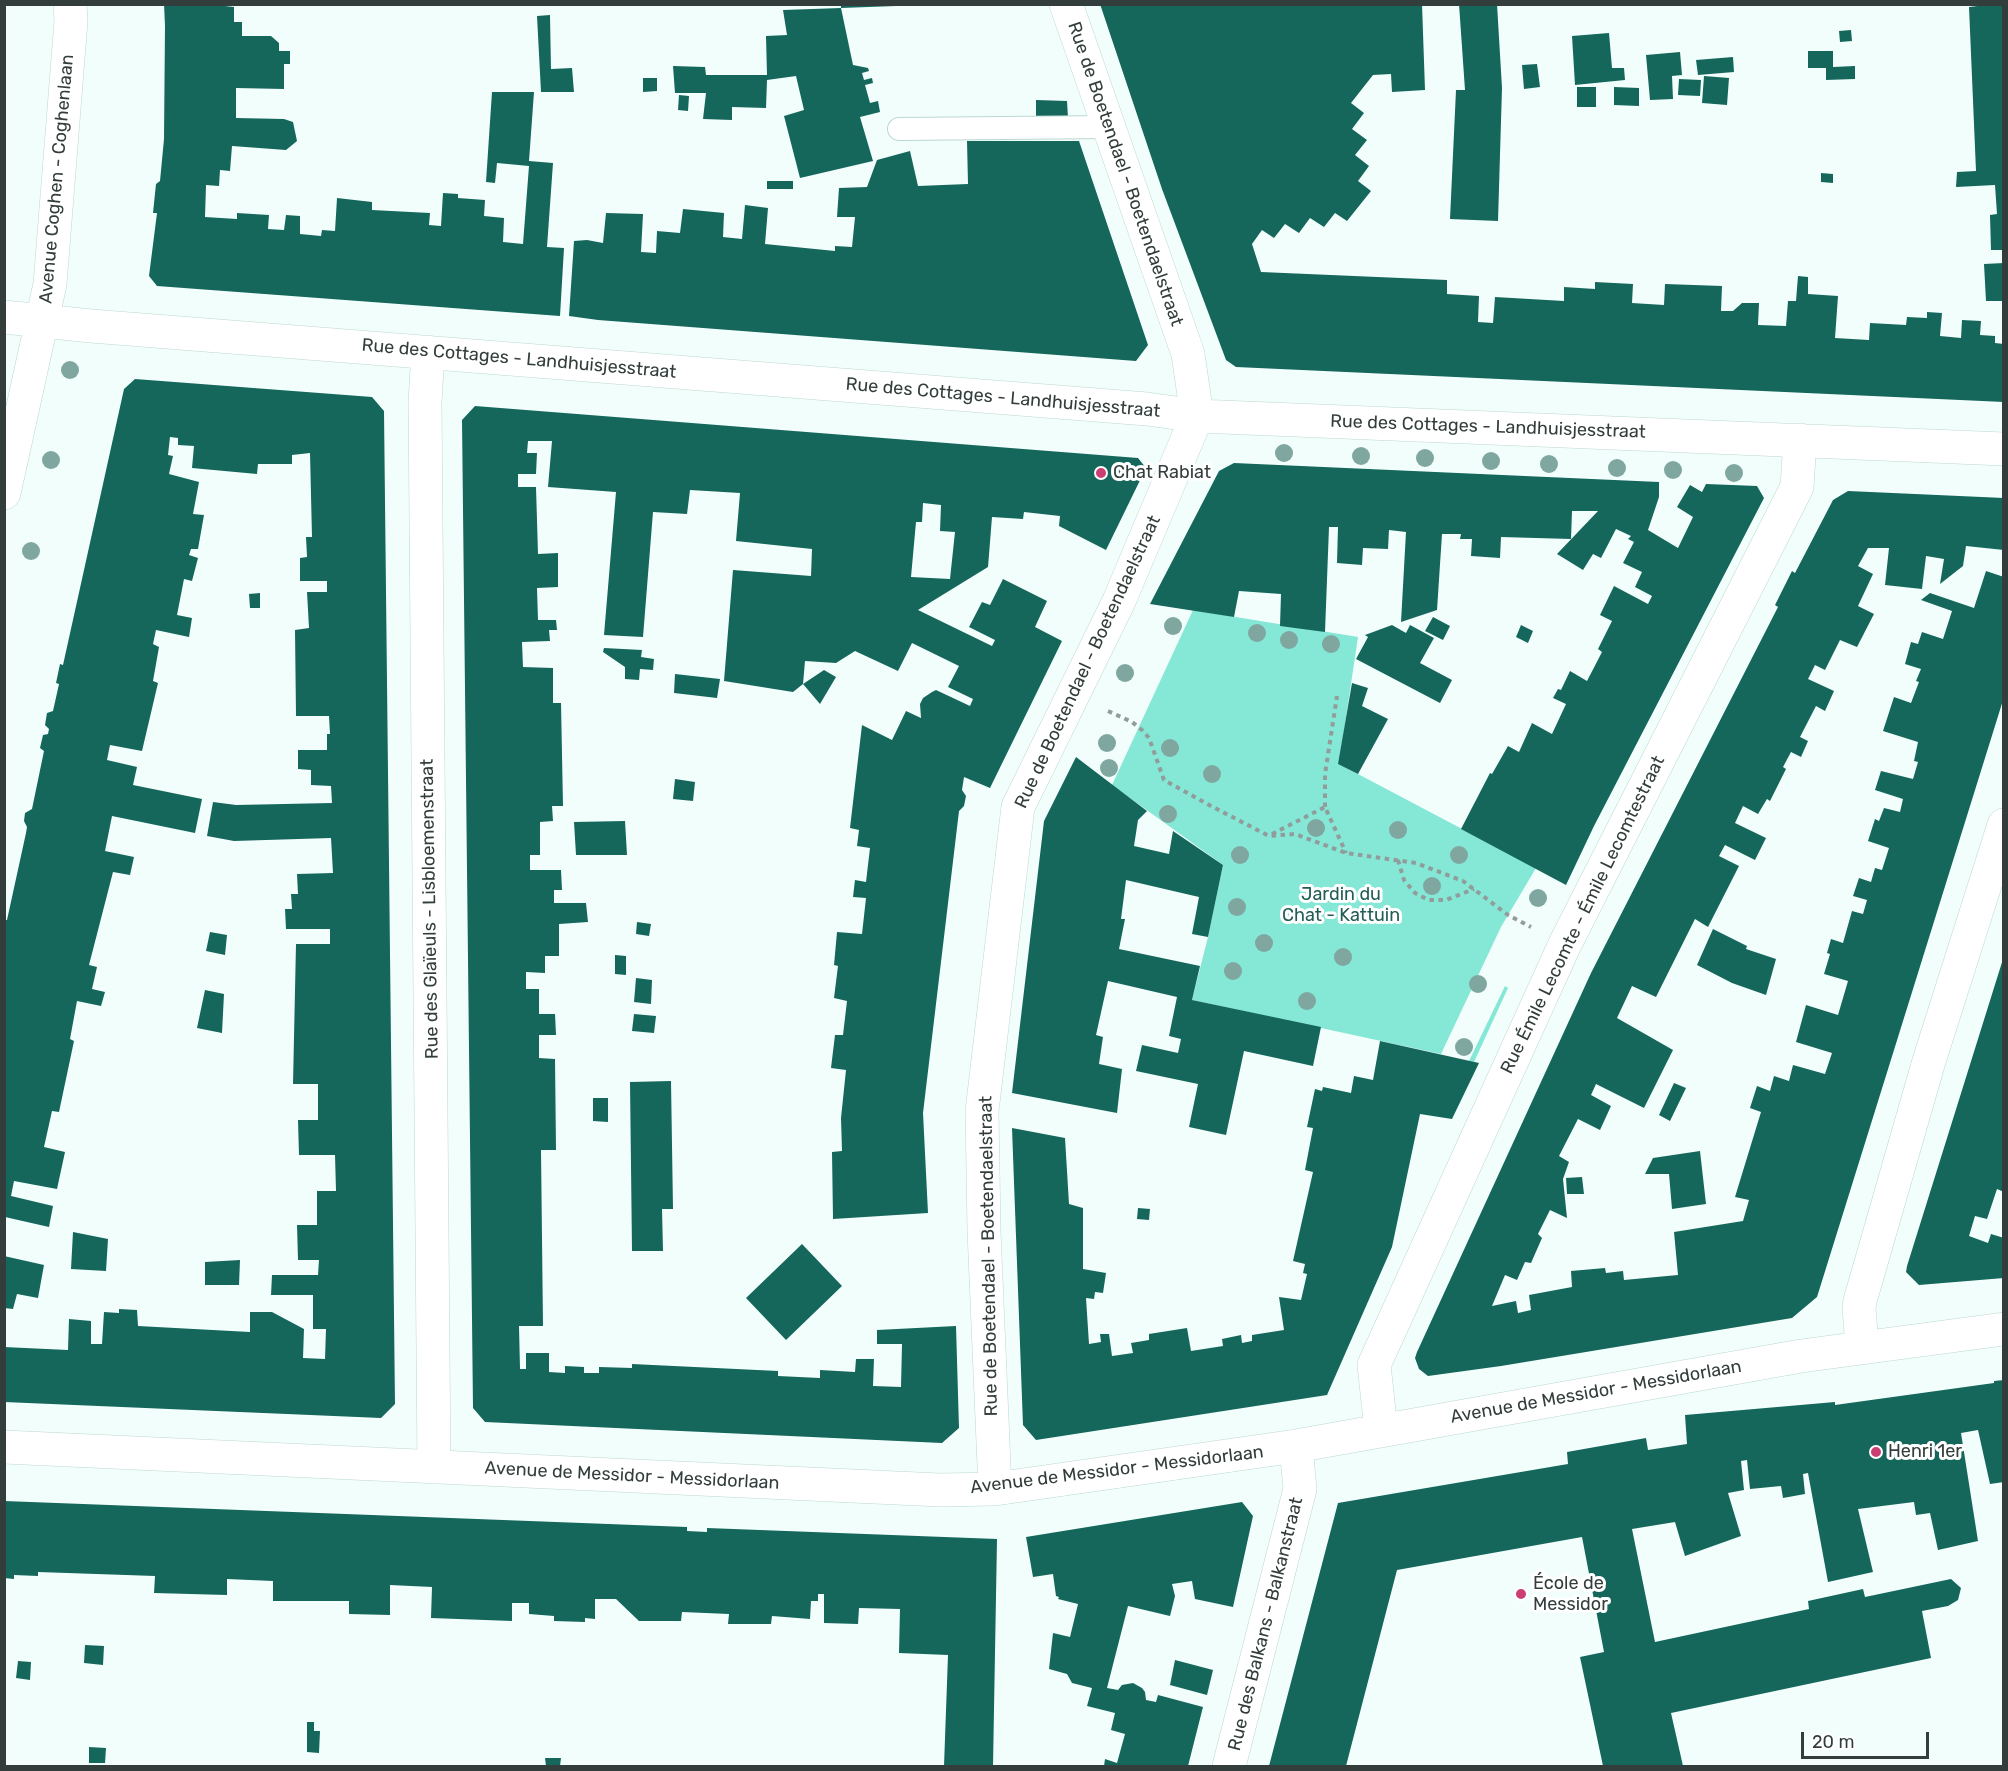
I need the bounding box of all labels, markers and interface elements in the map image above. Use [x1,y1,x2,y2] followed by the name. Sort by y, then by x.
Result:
[1063,19,1187,329] street label: Rue de Boetendael - Boetendaelstraat
[35,53,79,305] street label: Avenue Coghen - Coghenlaan
[361,334,677,384] street label: Rue des Cottages - Landhuisjesstraat
[845,373,1161,423] street label: Rue des Cottages - Landhuisjesstraat
[1330,411,1646,443] street label: Rue des Cottages - Landhuisjesstraat
[1113,462,1211,484] place label: Chat Rabiat
[1094,466,1108,480] marker: Chat Rabiat
[1010,512,1166,812] street label: Rue de Boetendael - Boetendaelstraat
[1496,752,1670,1078] street label: Rue Émile Lecomte - Émile Lecomtestraat
[417,759,443,1059] street label: Rue des Glaïeuls - Lisbloemenstraat
[1282,884,1400,926] park label: Jardin du Chat - Kattuin
[975,1096,1003,1416] street label: Rue de Boetendael - Boetendaelstraat
[1449,1356,1743,1428] street label: Avenue de Messidor - Messidorlaan
[969,1441,1265,1499] street label: Avenue de Messidor - Messidorlaan
[1888,1441,1962,1463] place label: Henri 1er
[1869,1445,1883,1459] marker: Henri 1er
[484,1457,780,1495] street label: Avenue de Messidor - Messidorlaan
[1224,1495,1308,1753] street label: Rue des Balkans - Balkanstraat
[1533,1573,1608,1616] place label: École de Messidor
[1514,1587,1528,1601] marker: École de Messidor
[1804,1720,1932,1758] scale bar
[1812,1731,1854,1753] text: 20 m

